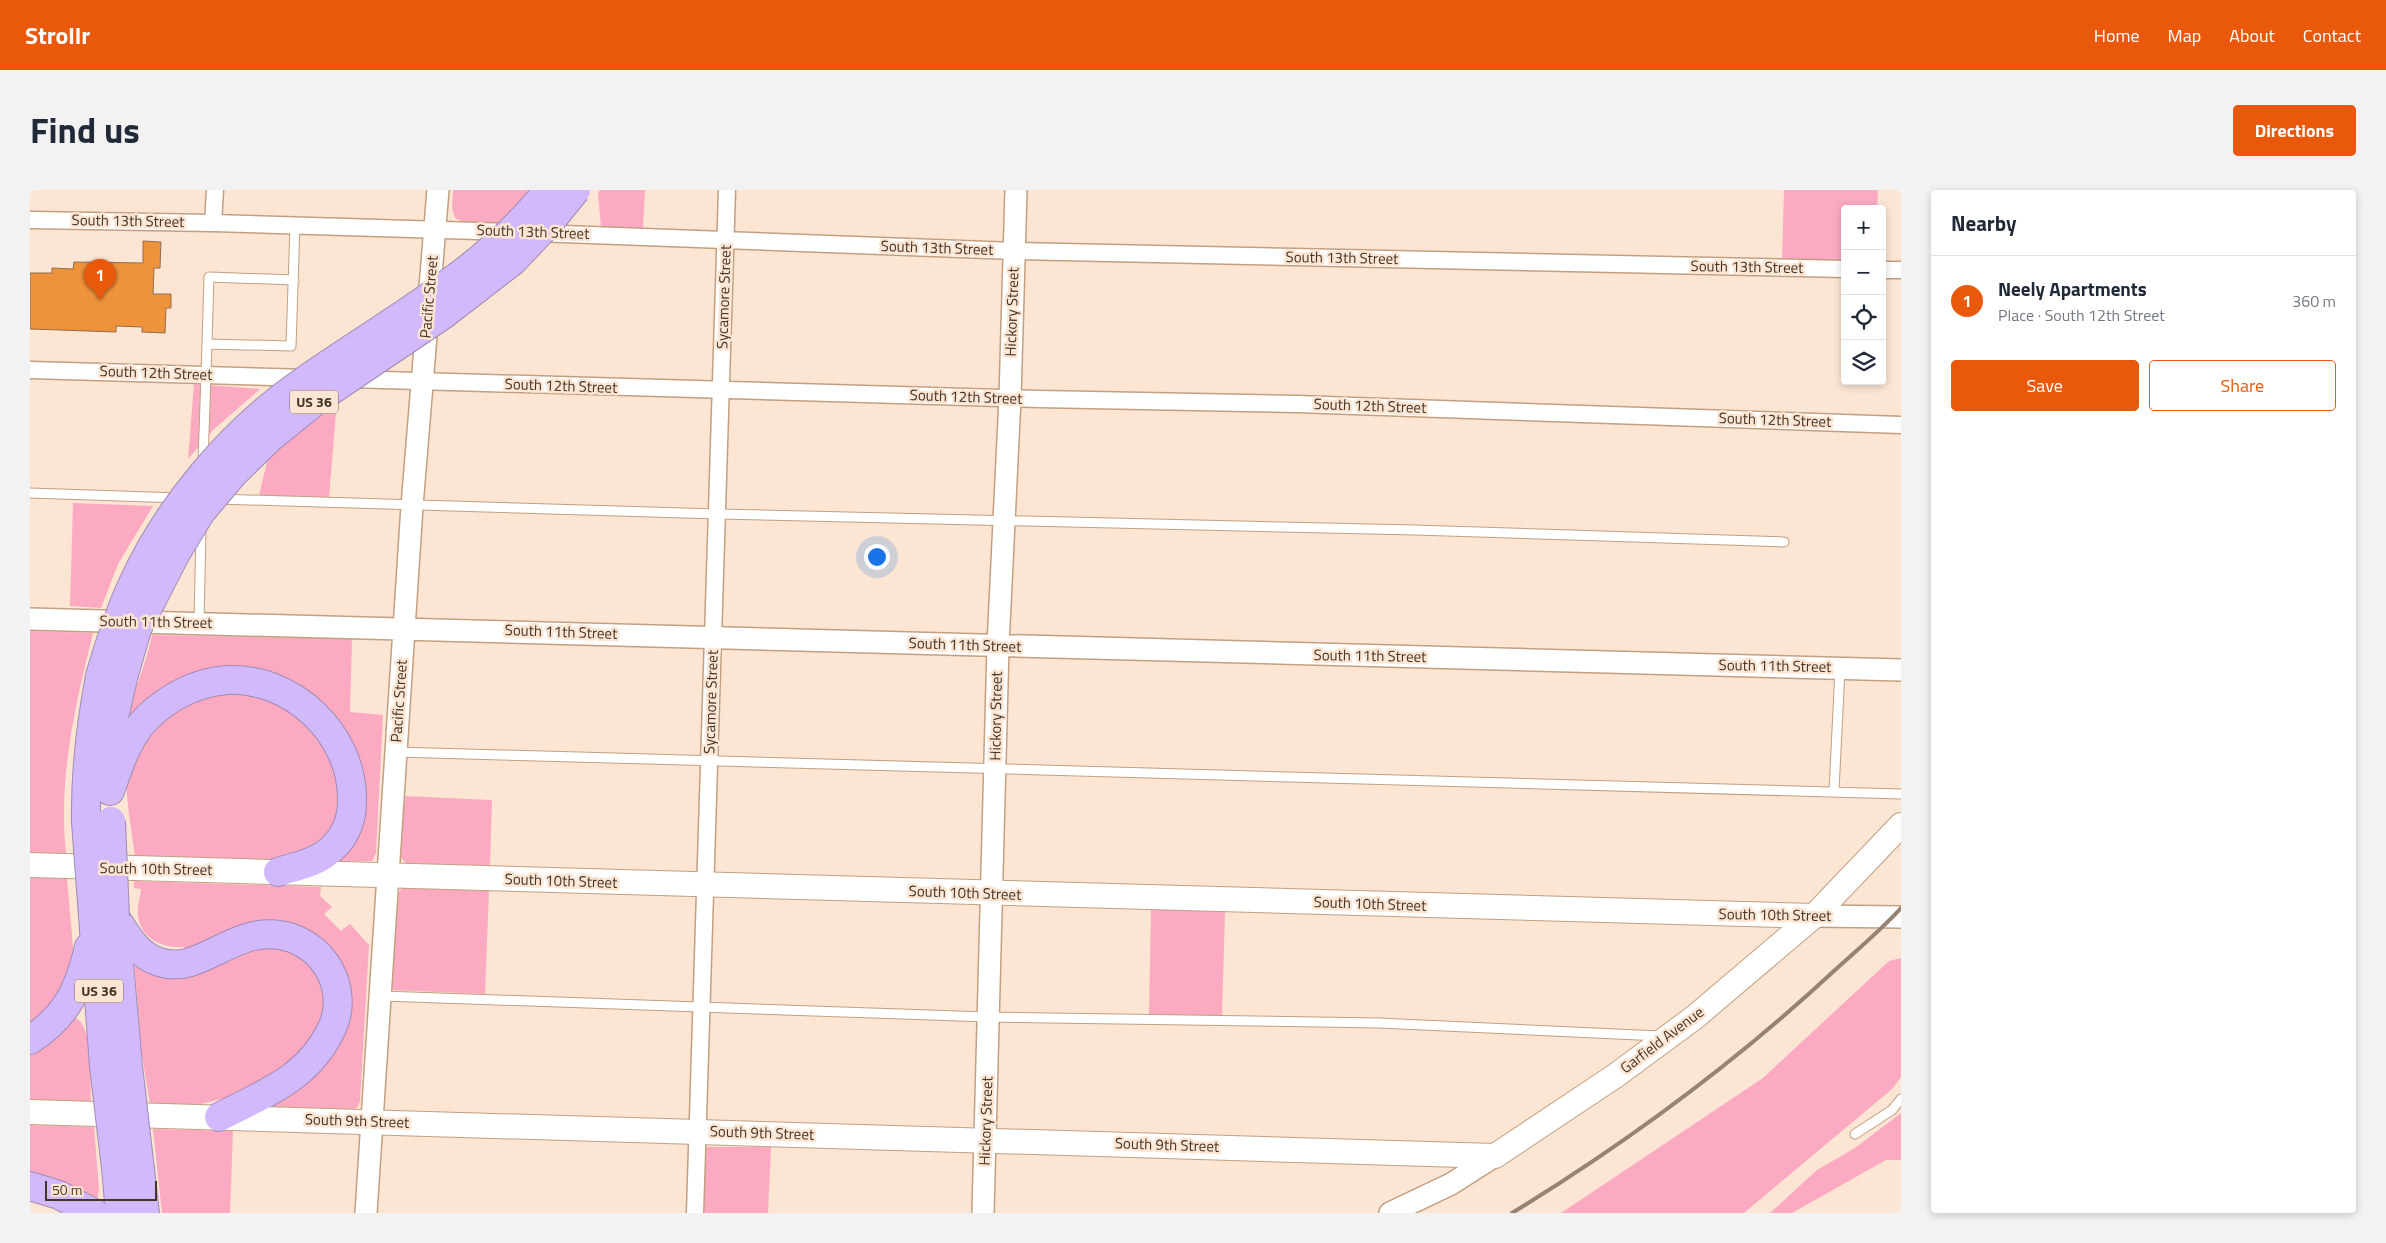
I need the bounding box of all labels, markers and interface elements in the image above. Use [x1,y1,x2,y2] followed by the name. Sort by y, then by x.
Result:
[25,17,90,53] text: Strollr
[2094,22,2140,49] text: Home
[2168,22,2201,49] text: Map
[2229,22,2275,49] text: About
[2303,22,2361,49] text: Contact
[30,103,140,157] text: Find us
[2233,105,2356,156] button: Directions
[1841,205,1886,385] map controls
[1841,205,1886,250] button: +
[1951,207,2016,239] text: Nearby
[71,208,185,233] street label: South 13th Street
[476,218,590,245] street label: South 13th Street
[880,234,994,261] street label: South 13th Street
[710,244,737,349] street label: Sycamore Street
[1285,245,1399,270] street label: South 13th Street
[1841,250,1886,295] button: −
[413,254,444,339] street label: Pacific Street
[1690,254,1804,279] street label: South 13th Street
[84,259,116,300] pin: 1
[998,266,1025,357] street label: Hickory Street
[1998,274,2147,303] text: Neely Apartments
[1963,289,1971,313] text: 1
[2292,289,2336,313] text: 360 m
[1841,295,1886,340] button: locate
[1998,303,2165,327] text: Place · South 12th Street
[1841,340,1886,385] button: layers
[99,359,213,386] street label: South 12th Street
[1951,360,2139,411] button: Save
[2149,360,2336,411] button: Share
[504,372,618,399] street label: South 12th Street
[909,383,1023,410] street label: South 12th Street
[290,390,338,413] road number: US 36
[1313,392,1427,419] street label: South 12th Street
[1718,406,1832,433] street label: South 12th Street
[864,544,890,570] your location
[99,609,213,634] street label: South 11th Street
[504,618,618,645] street label: South 11th Street
[908,631,1022,658] street label: South 11th Street
[1313,643,1427,668] street label: South 11th Street
[697,649,724,754] street label: Sycamore Street
[1718,653,1832,678] street label: South 11th Street
[384,658,413,743] street label: Pacific Street
[983,670,1008,761] street label: Hickory Street
[99,856,213,881] street label: South 10th Street
[504,867,618,894] street label: South 10th Street
[908,879,1022,906] street label: South 10th Street
[1313,890,1427,917] street label: South 10th Street
[1718,902,1832,927] street label: South 10th Street
[75,979,123,1002] road number: US 36
[1615,1001,1708,1079] street label: Garfield Avenue
[972,1075,999,1166] street label: Hickory Street
[304,1107,410,1134] street label: South 9th Street
[709,1119,815,1146] street label: South 9th Street
[1114,1131,1220,1158] street label: South 9th Street
[45,1178,158,1201] scale bar
[52,1179,82,1200] text: 50 m

